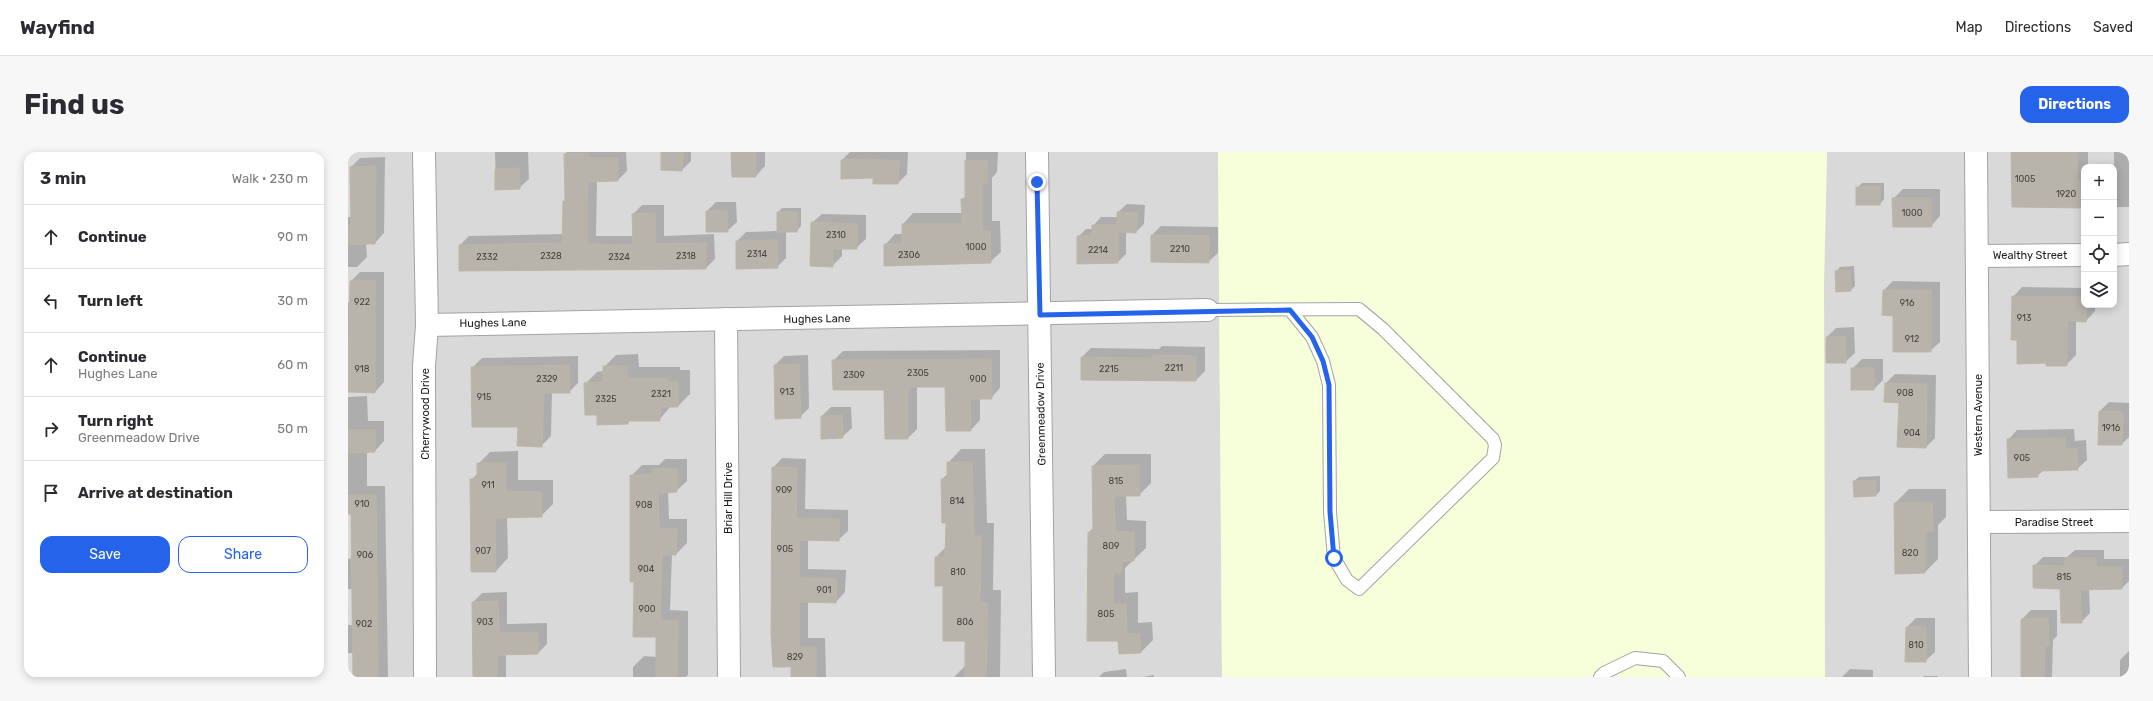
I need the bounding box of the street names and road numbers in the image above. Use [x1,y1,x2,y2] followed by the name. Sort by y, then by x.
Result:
[1993,249,2068,262] street label: Wealthy Street
[783,312,851,326] street label: Hughes Lane
[459,316,527,330] street label: Hughes Lane
[1034,362,1048,466] street label: Greenmeadow Drive
[419,368,432,460] street label: Cherrywood Drive
[1972,374,1985,456] street label: Western Avenue
[722,462,735,534] street label: Briar Hill Drive
[2015,516,2094,529] street label: Paradise Street

